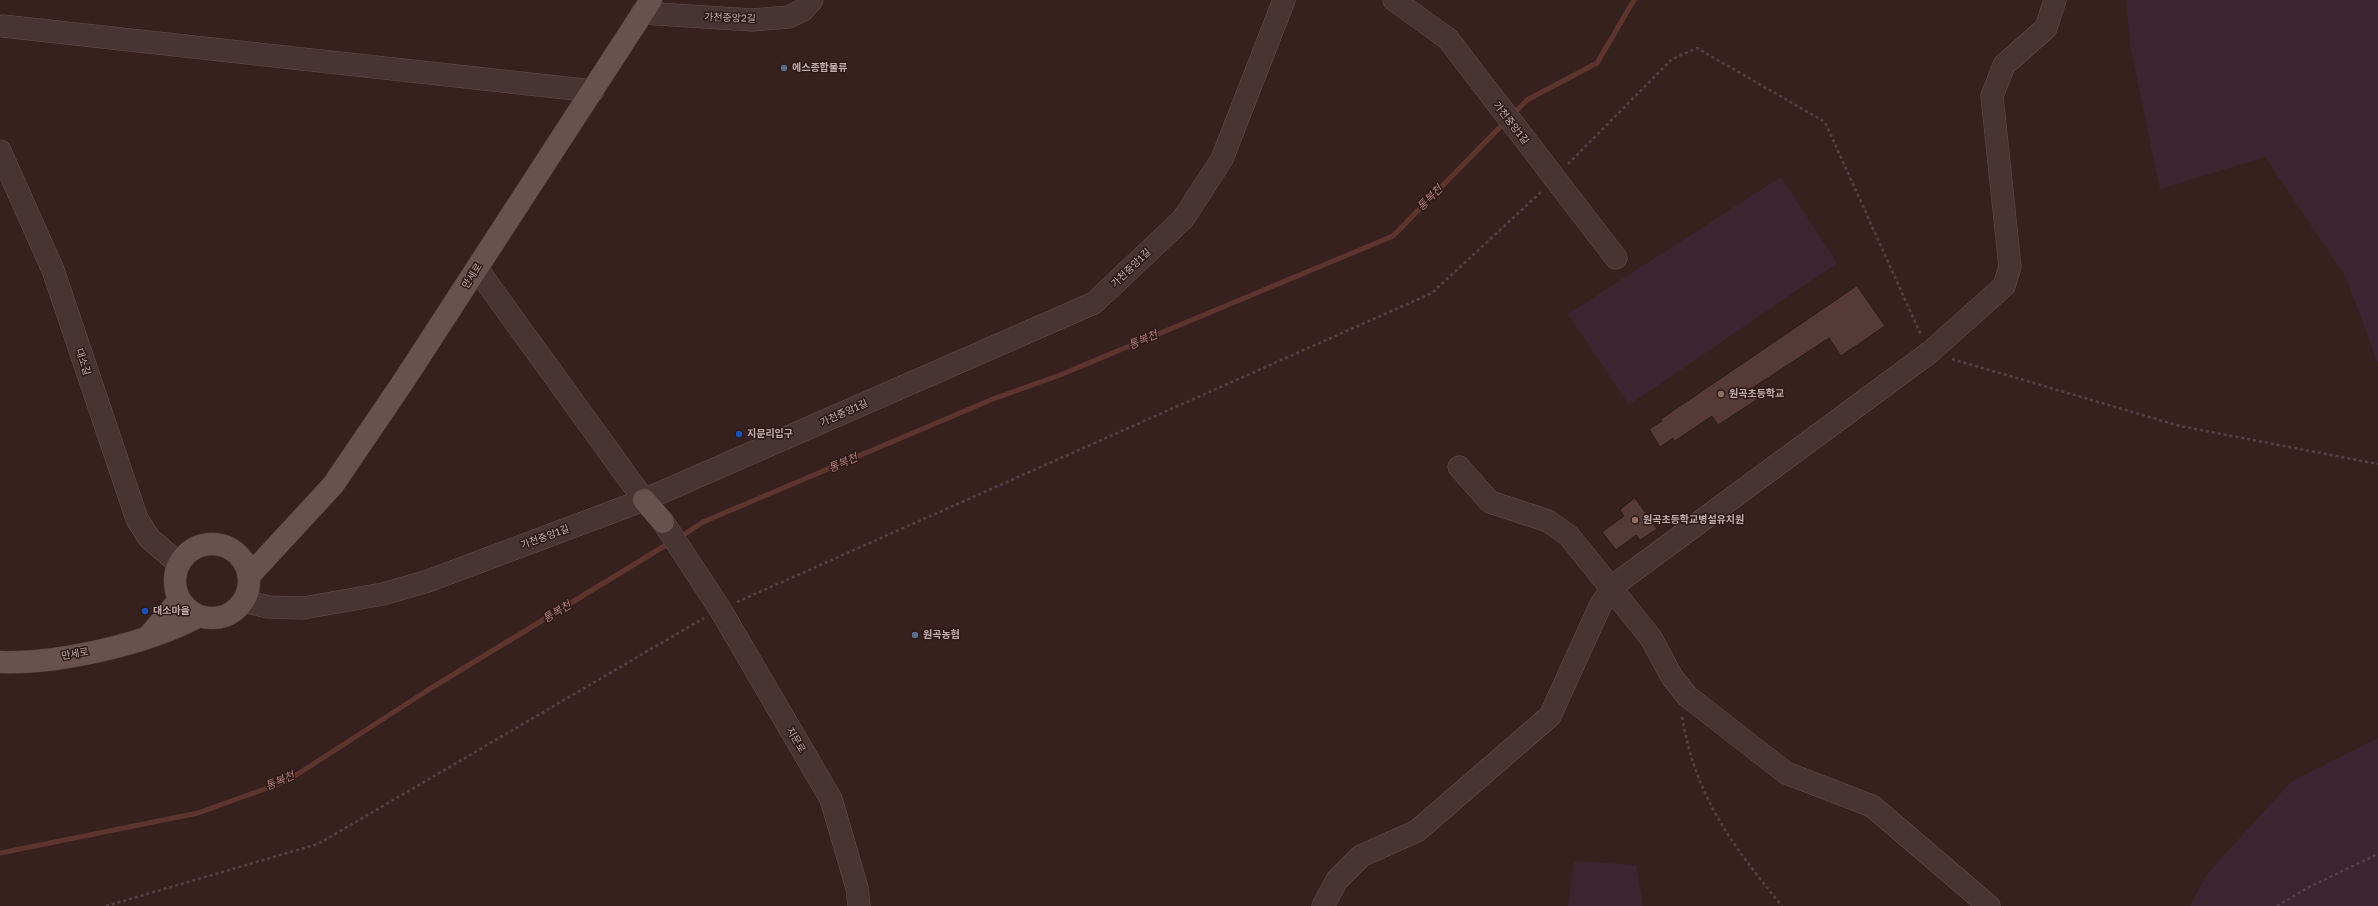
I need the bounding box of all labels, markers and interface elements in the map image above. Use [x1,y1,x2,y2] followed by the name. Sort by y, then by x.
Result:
[704,11,756,25] street label: 가천중앙2길
[792,62,847,74] place label: 에스종합물류
[779,63,789,73] marker: 에스종합물류
[1491,99,1531,147] street label: 가천중앙1길
[1415,183,1445,213] water label: 통복천
[1109,246,1153,290] street label: 가천중앙1길
[459,261,485,291] street label: 만세로
[1126,328,1160,352] water label: 통복천
[73,347,93,377] street label: 대소길
[1729,388,1784,400] place label: 원곡초등학교
[1716,389,1726,399] marker: 원곡초등학교
[818,397,870,429] street label: 가천중앙1길
[747,428,793,440] place label: 지문리입구
[734,429,744,439] marker: 지문리입구
[826,451,860,475] water label: 통복천
[1643,514,1744,526] place label: 원곡초등학교병설유치원
[1630,515,1640,525] marker: 원곡초등학교병설유치원
[519,523,571,551] street label: 가천중앙1길
[541,599,573,625] water label: 통복천
[153,605,190,617] place label: 대소마을
[140,606,150,616] marker: 대소마을
[923,629,960,641] place label: 원곡농협
[910,630,920,640] marker: 원곡농협
[60,646,90,662] street label: 만세로
[784,725,808,755] street label: 지문로
[263,769,297,793] water label: 통복천

